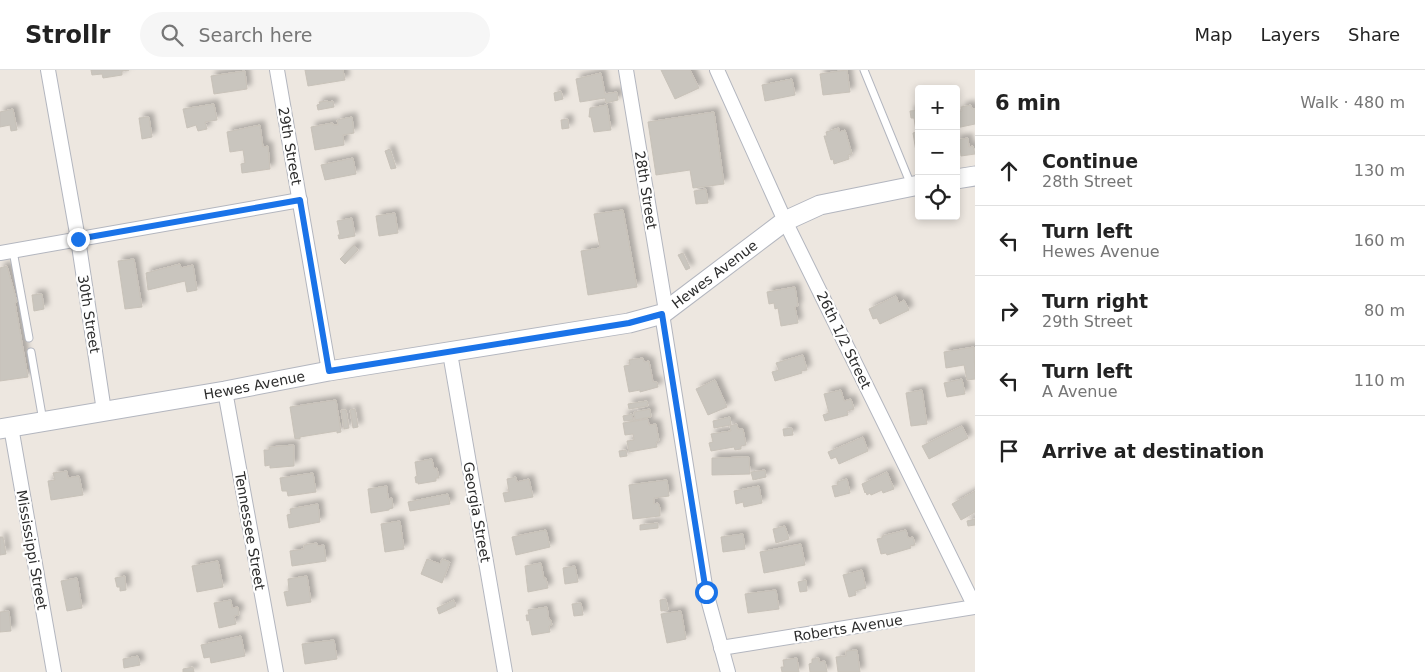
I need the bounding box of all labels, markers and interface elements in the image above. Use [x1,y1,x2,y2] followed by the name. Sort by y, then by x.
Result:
[140,12,490,57] search box
[25,21,110,49] text: Strollr
[158,21,186,49] icon: search
[198,24,313,46] text: Search here
[1194,24,1232,45] text: Map
[1260,24,1320,45] text: Layers
[1348,24,1400,45] text: Share
[915,85,960,220] map controls
[915,85,960,130] button: +
[995,91,1061,115] text: 6 min
[1300,93,1405,112] text: Walk · 480 m
[275,106,305,187] street label: 29th Street
[915,130,960,175] button: −
[632,150,660,231] street label: 28th Street
[1042,150,1138,172] text: Continue
[995,157,1023,185] icon: ahead
[1354,161,1405,180] text: 130 m
[1042,172,1132,191] text: 28th Street
[915,175,960,220] button: locate
[1042,220,1133,242] text: Turn left
[995,227,1023,255] icon: left
[67,228,90,251] route end
[1354,231,1405,250] text: 160 m
[669,237,760,312] street label: Hewes Avenue
[1042,242,1160,261] text: Hewes Avenue
[75,274,103,355] street label: 30th Street
[814,289,875,392] street label: 26th 1/2 Street
[1042,290,1148,312] text: Turn right
[995,297,1023,325] icon: right
[1364,301,1405,320] text: 80 m
[1042,312,1132,331] text: 29th Street
[1042,360,1133,382] text: Turn left
[995,367,1023,395] icon: left
[202,368,306,403] street label: Hewes Avenue
[1354,371,1405,390] text: 110 m
[1042,382,1117,401] text: A Avenue
[995,437,1023,465] icon: arrive
[1042,440,1264,462] text: Arrive at destination
[460,460,494,564] street label: Georgia Street
[232,470,268,592] street label: Tennessee Street
[14,489,51,612] street label: Mississippi Street
[695,581,718,604] route start
[792,611,904,645] street label: Roberts Avenue

